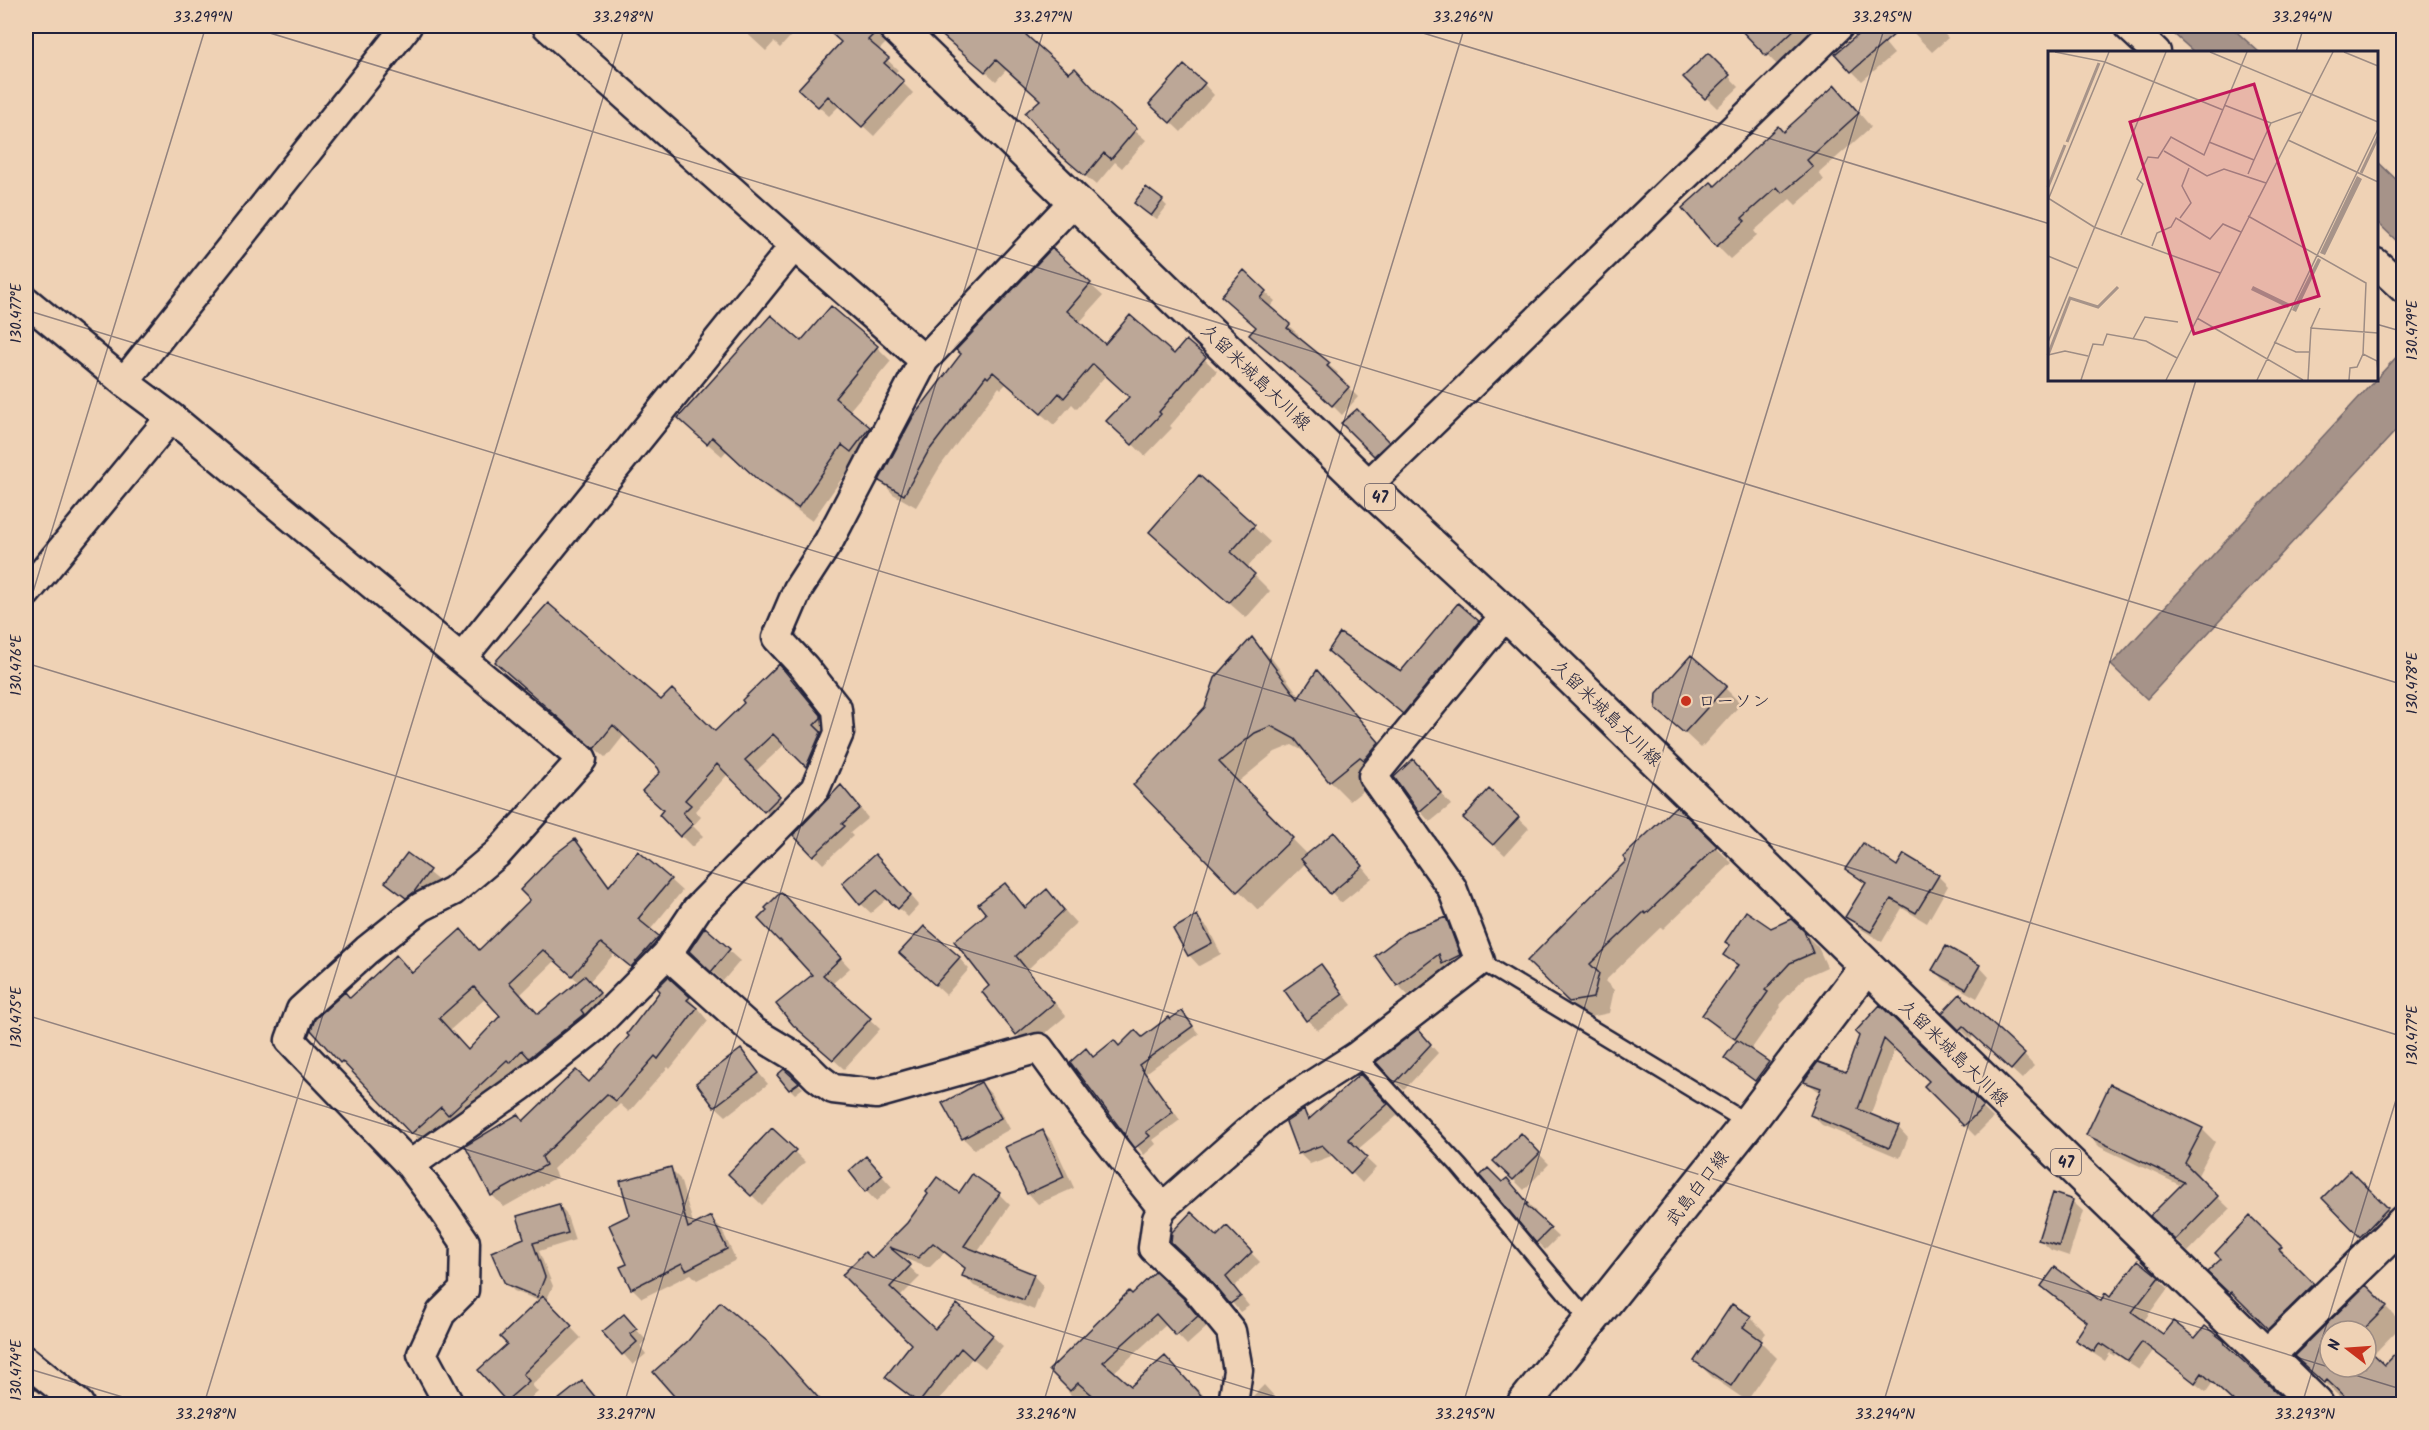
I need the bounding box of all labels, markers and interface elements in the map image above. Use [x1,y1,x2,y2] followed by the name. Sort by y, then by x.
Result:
[173,6,233,30] text: 33.299°N
[593,6,654,30] text: 33.298°N
[1014,6,1072,30] text: 33.297°N
[1433,6,1493,30] text: 33.296°N
[1852,6,1912,30] text: 33.295°N
[2272,6,2332,30] text: 33.294°N
[2048,51,2378,381] inset map
[5,282,29,343] text: 130.477°E
[2401,298,2425,360] text: 130.479°E
[1193,318,1317,439] street label: 久留米城島大川線
[1365,484,1395,510] road number: 47
[5,633,29,696] text: 130.476°E
[2401,651,2425,714] text: 130.478°E
[1544,654,1668,775] street label: 久留米城島大川線
[1698,688,1770,717] place label: ローソン
[1679,694,1693,708] marker: ローソン
[5,985,29,1048] text: 130.475°E
[1891,994,2015,1115] street label: 久留米城島大川線
[2401,1004,2425,1065] text: 130.477°E
[1659,1145,1737,1233] street label: 武島白口線
[2051,1149,2081,1175] road number: 47
[2318,1319,2378,1379] north arrow
[2322,1337,2349,1354] text: N
[5,1338,29,1401] text: 130.474°E
[176,1403,237,1427] text: 33.298°N
[597,1403,655,1427] text: 33.297°N
[1016,1403,1076,1427] text: 33.296°N
[1435,1403,1495,1427] text: 33.295°N
[1855,1403,1915,1427] text: 33.294°N
[2275,1403,2335,1427] text: 33.293°N

